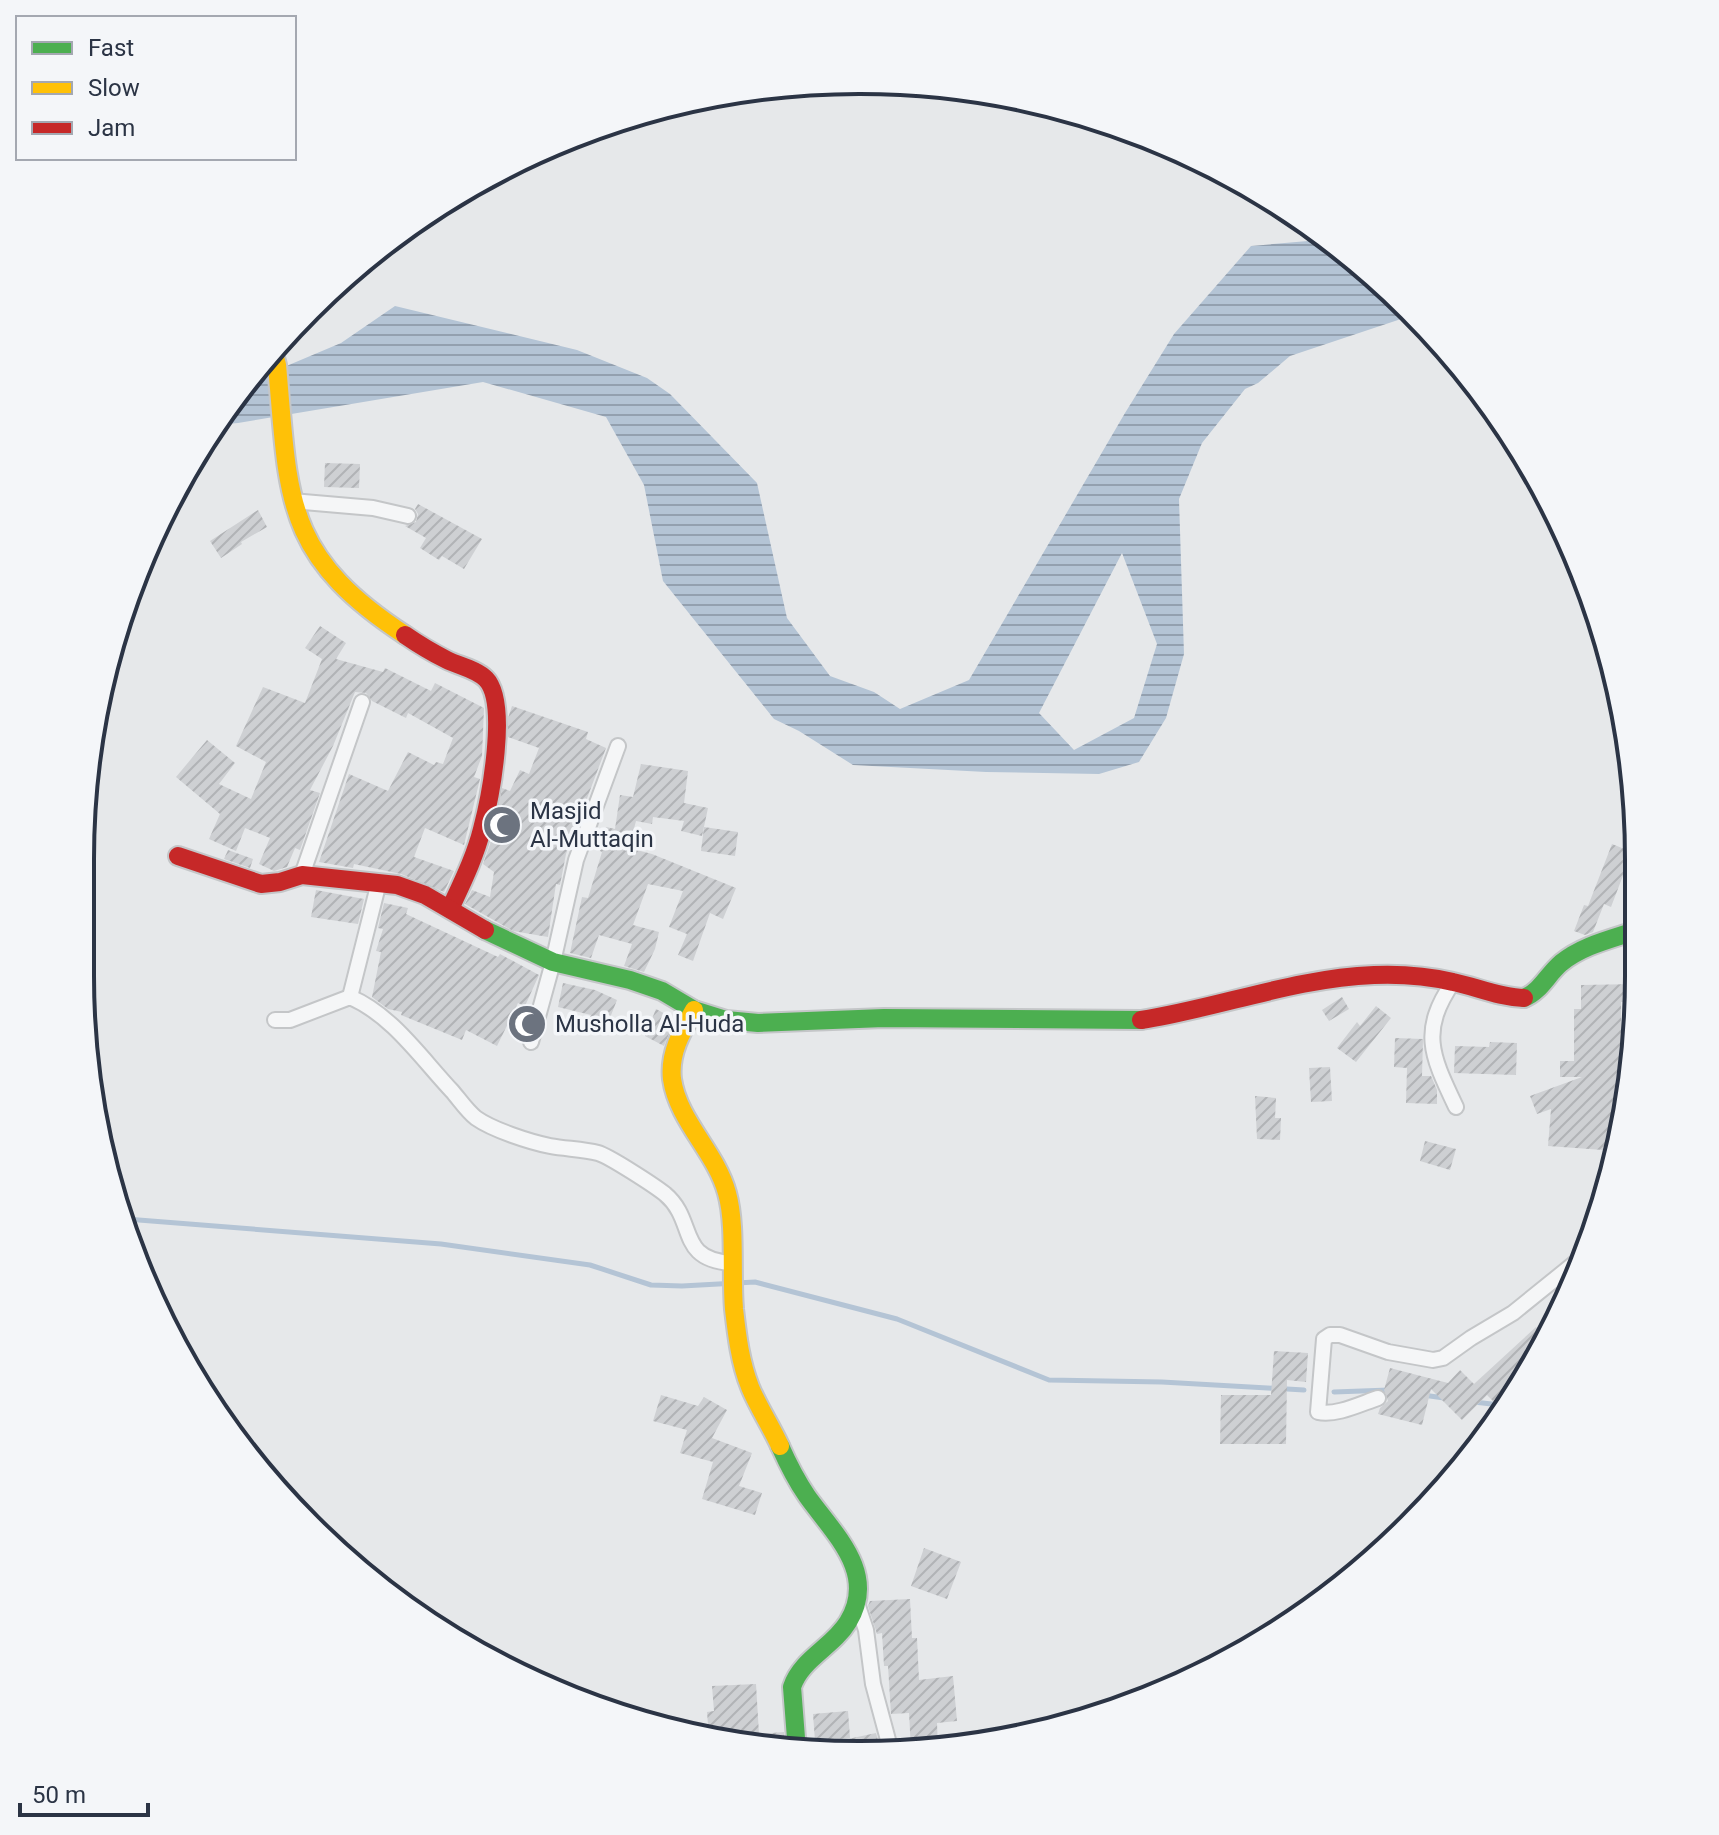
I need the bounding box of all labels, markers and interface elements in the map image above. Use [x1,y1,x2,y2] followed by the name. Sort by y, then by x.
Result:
[16,16,296,160] legend
[88,34,134,62] text: Fast
[88,74,140,102] text: Slow
[88,114,135,142] text: Jam
[530,797,654,853] place label: Masjid Al-Muttaqin
[481,804,523,846] mosque icon: Masjid Al-Muttaqin
[506,1003,548,1045] mosque icon: Musholla Al-Huda
[555,1010,744,1038] place label: Musholla Al-Huda
[20,1767,148,1817] scale bar
[32,1781,86,1809] text: 50 m

